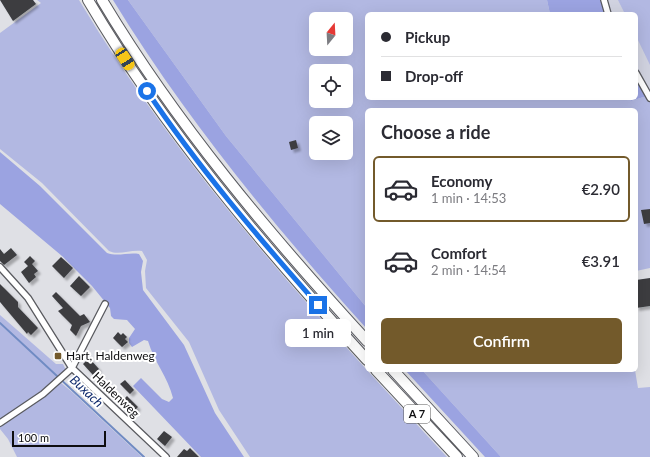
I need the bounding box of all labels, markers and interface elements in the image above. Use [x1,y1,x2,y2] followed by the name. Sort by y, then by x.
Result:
[309,12,353,56] north arrow
[309,12,353,160] map controls
[405,28,450,46] text: Pickup
[113,46,137,72] car
[309,64,353,108] button: locate
[405,67,463,85] text: Drop-off
[138,82,156,100] route start
[309,116,353,160] button: layers
[381,121,490,143] text: Choose a ride
[383,171,419,207] icon: car
[431,172,492,190] text: Economy
[582,180,620,198] text: €2.90
[431,190,506,206] text: 1 min · 14:53
[383,243,419,279] icon: car
[431,244,487,262] text: Comfort
[582,252,620,270] text: €3.91
[431,262,506,278] text: 2 min · 14:54
[309,296,327,314] route end
[381,318,622,364] button: Confirm
[285,319,351,347] callout: 1 min
[302,325,334,341] text: 1 min
[66,348,155,363] place label: Hart, Haldenweg
[53,351,63,361] marker: Hart, Haldenweg
[90,369,143,421] street label: Haldenweg
[67,372,107,411] water label: Buxach
[404,405,430,423] road number: A 7
[12,429,106,448] scale bar
[18,431,49,444] text: 100 m

